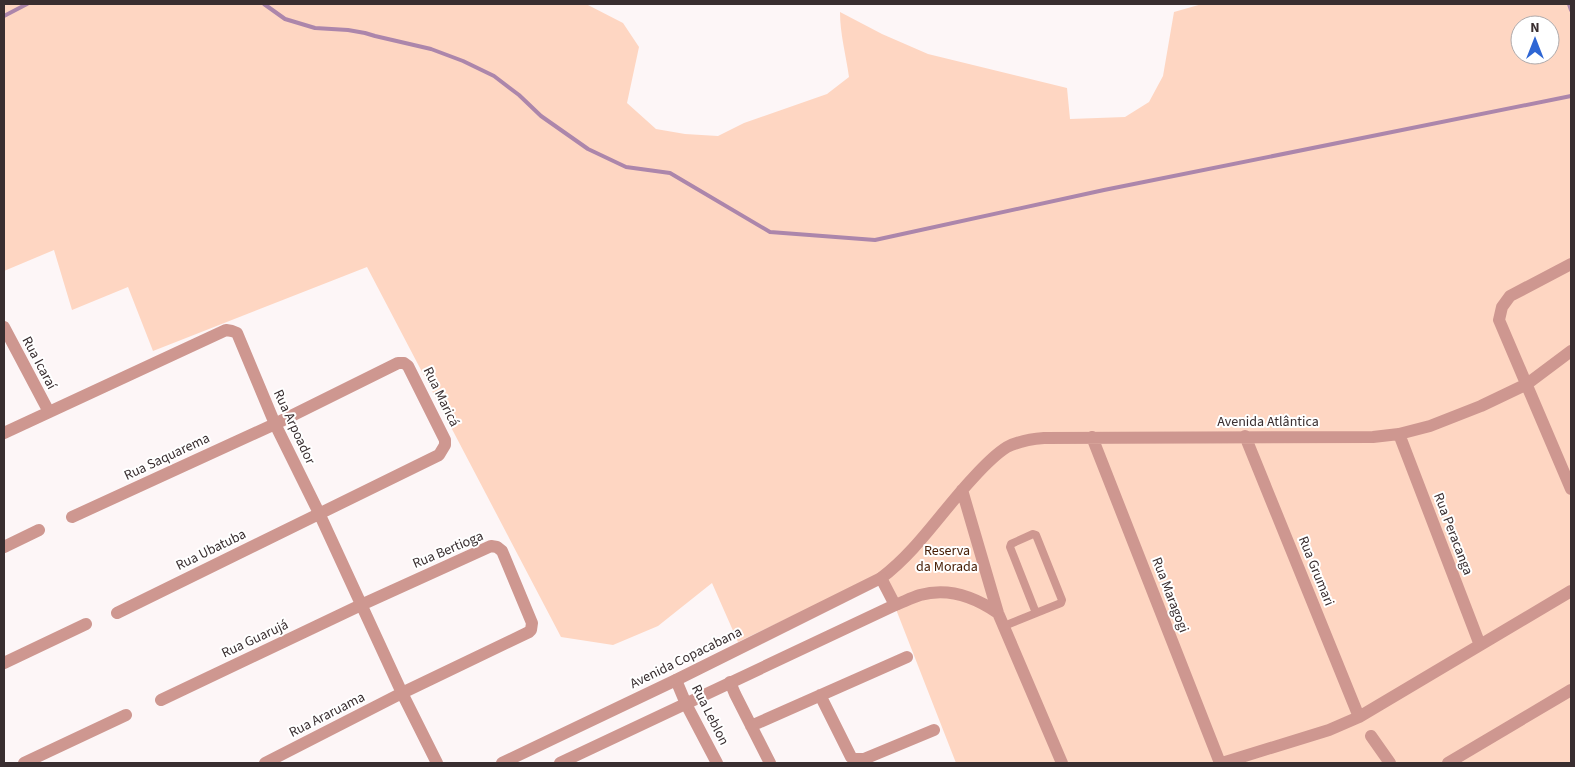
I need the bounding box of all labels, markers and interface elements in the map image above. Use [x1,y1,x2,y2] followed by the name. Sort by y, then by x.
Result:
[1510,15,1560,65] north arrow
[1530,18,1540,38] text: N
[17,333,62,394] street label: Rua Icaraí
[418,364,464,430] street label: Rua Maricá
[268,386,320,468] street label: Rua Arpoador
[1217,412,1319,432] street label: Avenida Atlântica
[121,428,213,486] street label: Rua Saquarema
[1428,490,1478,578] street label: Rua Peracanga
[173,524,249,576] street label: Rua Ubatuba
[410,526,486,574] street label: Rua Bertioga
[1293,533,1339,609] street label: Rua Grumari
[916,541,978,577] park label: Reserva da Morada
[1146,554,1194,636] street label: Rua Maragogi
[218,615,292,663] street label: Rua Guarujá
[627,622,745,694] street label: Avenida Copacabana
[686,681,734,749] street label: Rua Leblon
[286,687,368,743] street label: Rua Araruama

